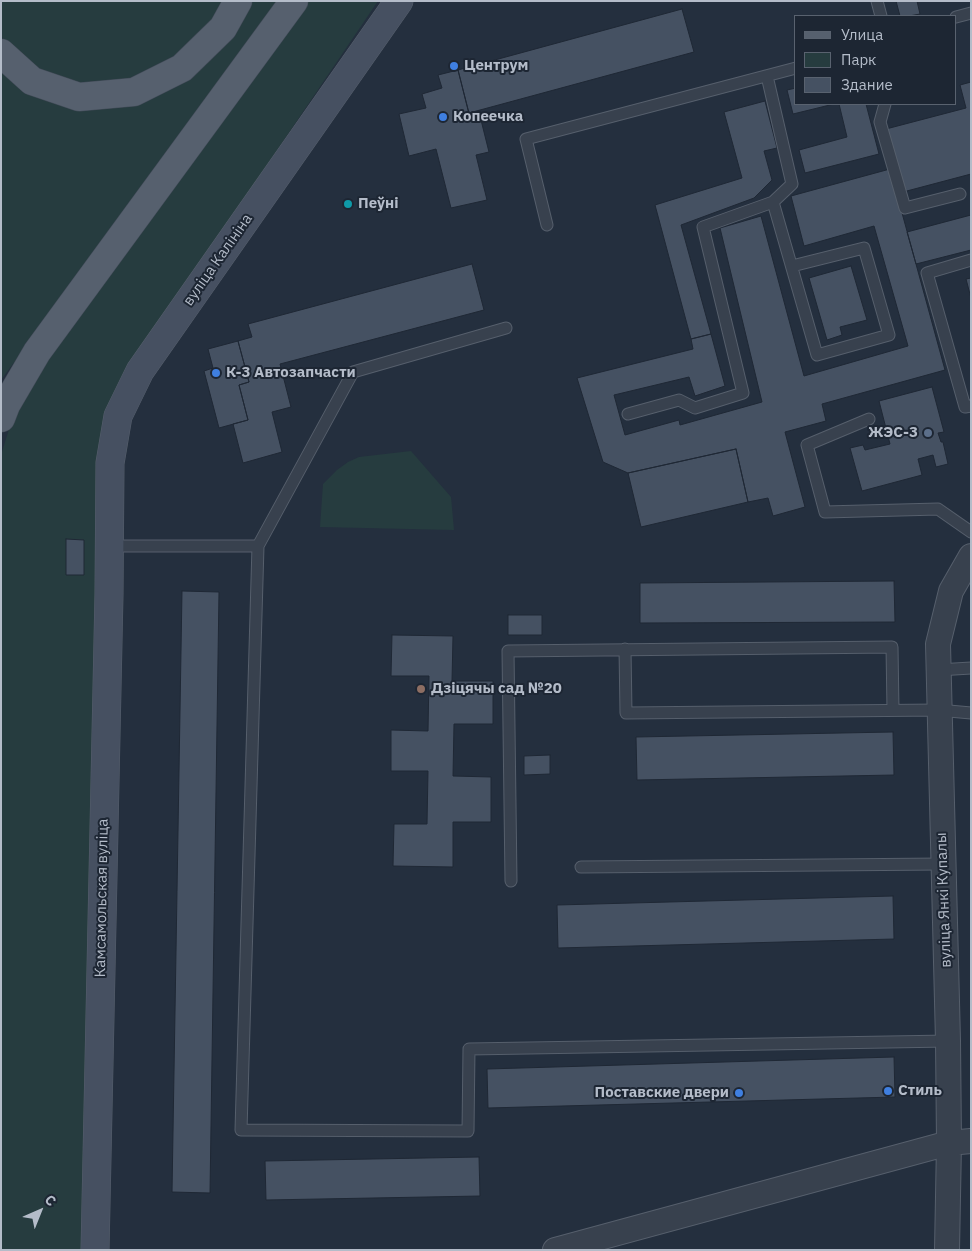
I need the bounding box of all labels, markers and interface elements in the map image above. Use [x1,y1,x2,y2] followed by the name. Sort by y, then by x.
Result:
[794,15,957,105] legend
[841,25,883,44] text: Улица
[841,50,876,69] text: Парк
[464,57,528,75] place label: Центрум
[448,60,460,72] marker: Центрум
[841,75,893,94] text: Здание
[453,108,523,126] place label: Копеечка
[437,111,449,123] marker: Копеечка
[358,195,398,213] place label: Пеўні
[342,198,354,210] marker: Пеўні
[180,211,256,309] street label: вуліца Калініна
[226,364,356,382] place label: К-3 Автозапчасти
[210,367,222,379] marker: К-3 Автозапчасти
[868,424,918,442] place label: ЖЭС-3
[922,427,934,439] marker: ЖЭС-3
[431,680,562,698] place label: Дзіцячы сад №20
[415,683,427,695] marker: Дзіцячы сад №20
[92,818,112,978] street label: Камсамольская вуліца
[933,832,955,968] street label: вуліца Янкі Купалы
[898,1082,942,1100] place label: Стиль
[595,1084,729,1102] place label: Поставские двери
[882,1085,894,1097] marker: Стиль
[733,1087,745,1099] marker: Поставские двери
[15,1186,65,1236] north arrow
[41,1191,60,1210] text: С

